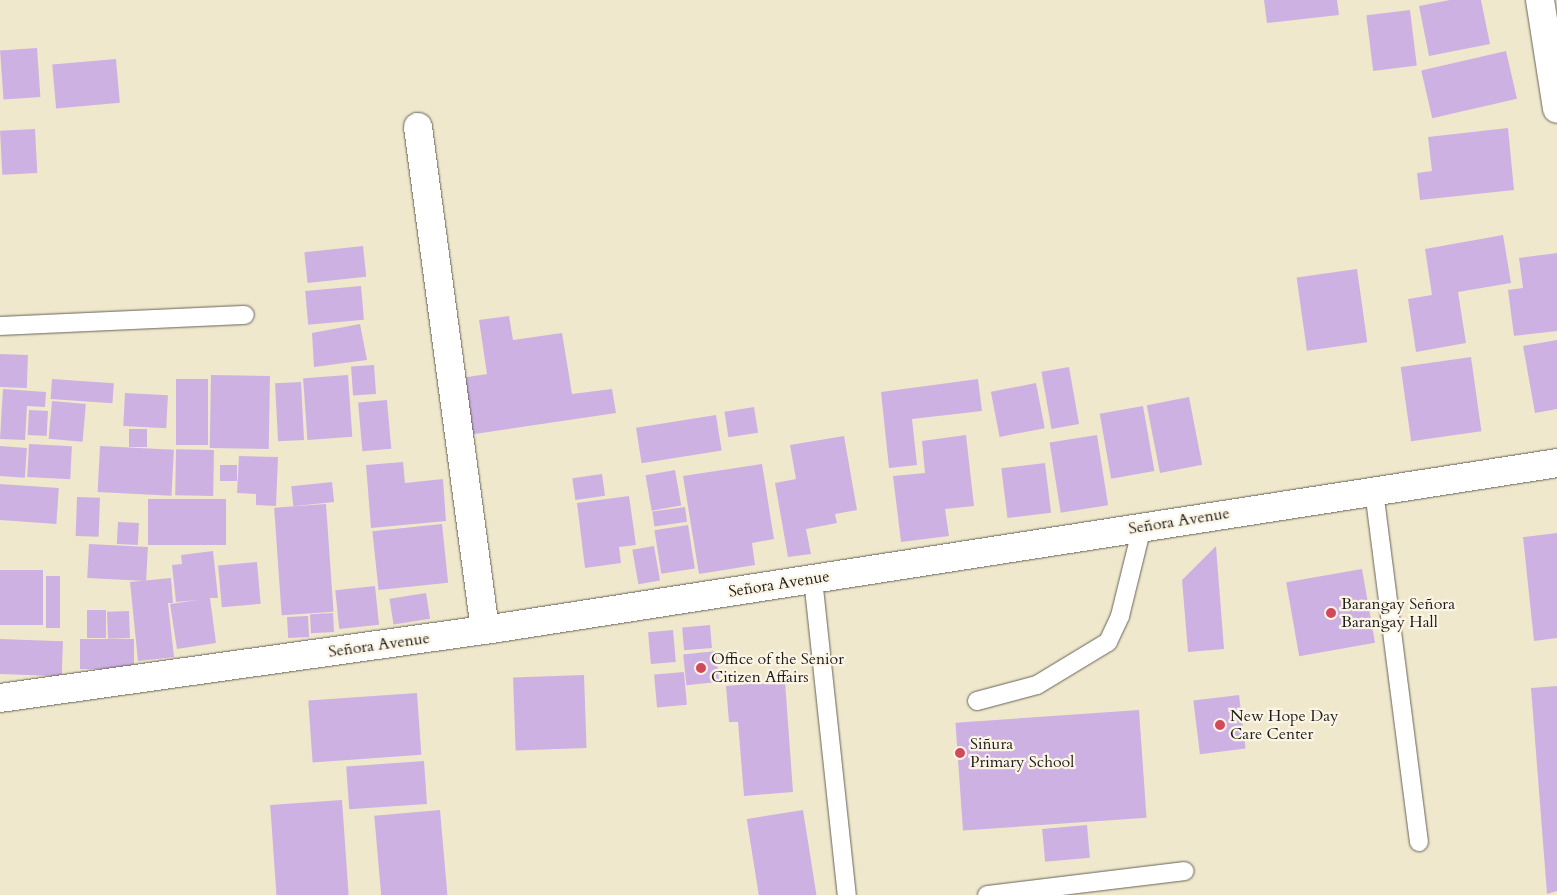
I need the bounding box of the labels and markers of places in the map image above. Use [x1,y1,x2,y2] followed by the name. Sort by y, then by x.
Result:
[1341,594,1455,632] place label: Barangay Señora Barangay Hall
[1325,607,1337,619] marker: Barangay Señora Barangay Hall
[711,649,844,687] place label: Office of the Senior Citizen Affairs
[695,662,707,674] marker: Office of the Senior Citizen Affairs
[1230,706,1339,744] place label: New Hope Day Care Center
[1214,719,1226,731] marker: New Hope Day Care Center
[970,734,1074,772] place label: Siñura Primary School
[954,747,966,759] marker: Siñura Primary School

